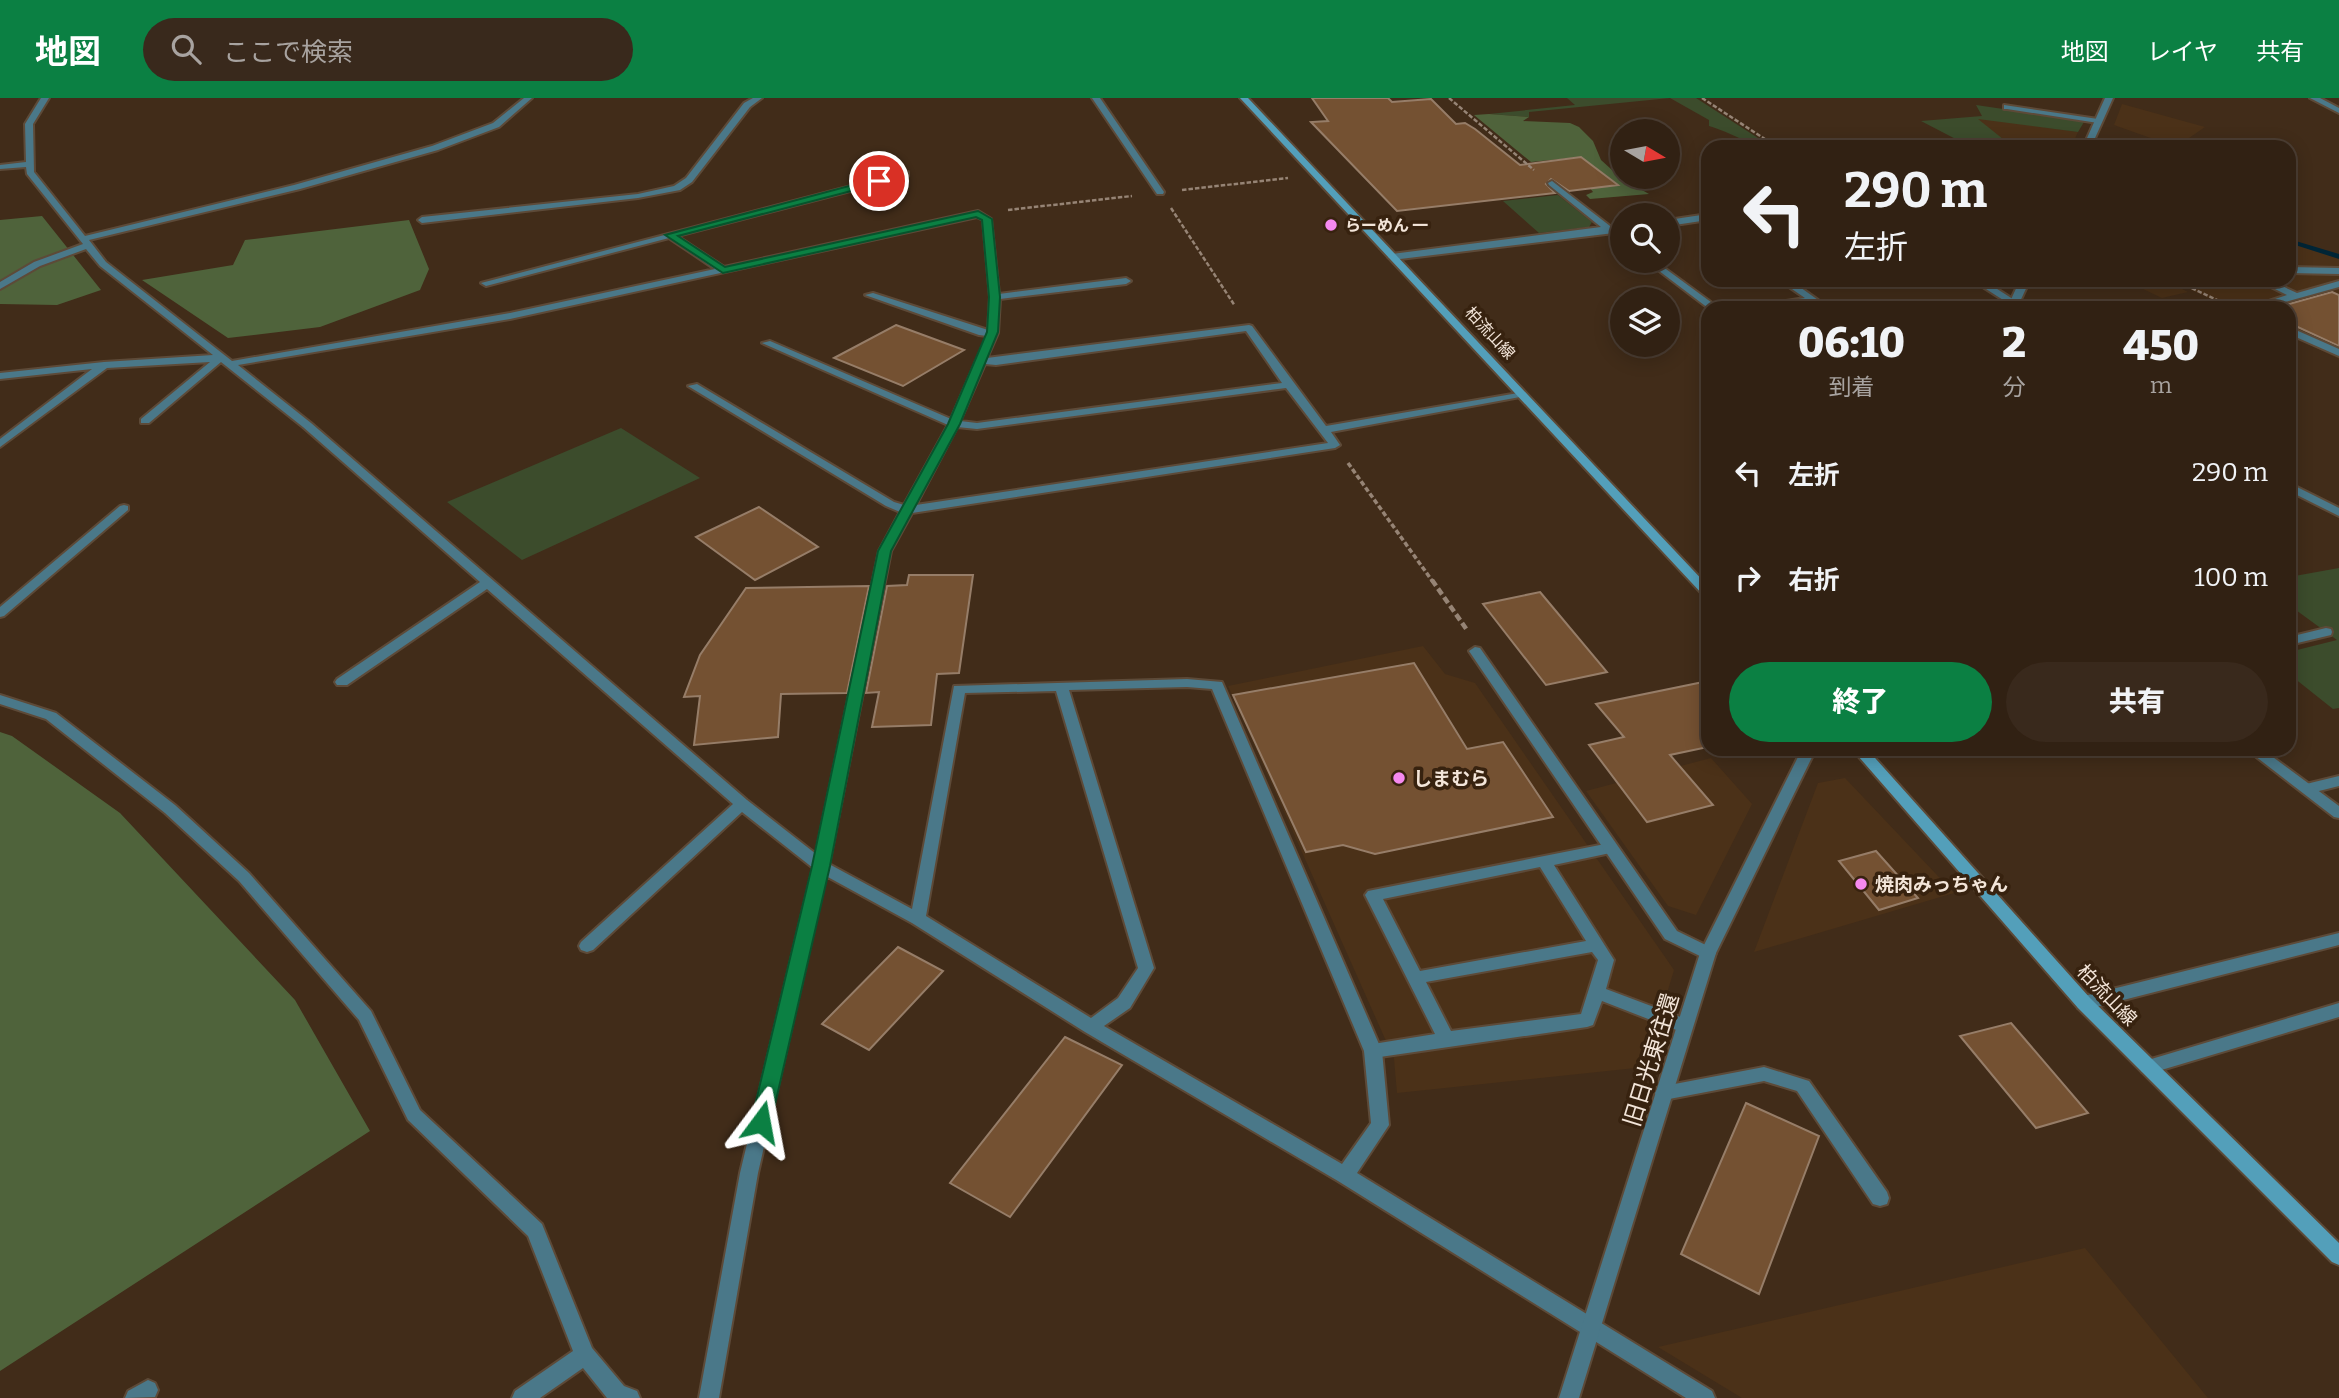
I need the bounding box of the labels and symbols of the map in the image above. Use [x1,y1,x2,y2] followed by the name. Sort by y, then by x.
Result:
[1610,119,1680,189] north arrow
[849,151,909,211] pin
[1345,216,1428,235] place label: らーめん 一
[1323,217,1339,233] marker: らーめん 一
[1461,303,1519,363] street label: 柏流山線
[1413,767,1489,790] place label: しまむら
[1391,770,1407,786] marker: しまむら
[1875,873,2008,896] place label: 焼肉みっちゃん
[1853,876,1869,892] marker: 焼肉みっちゃん
[2072,960,2142,1030] street label: 柏流山線
[1617,990,1685,1130] street label: 旧日光東往還
[724,1085,798,1159] position arrow

